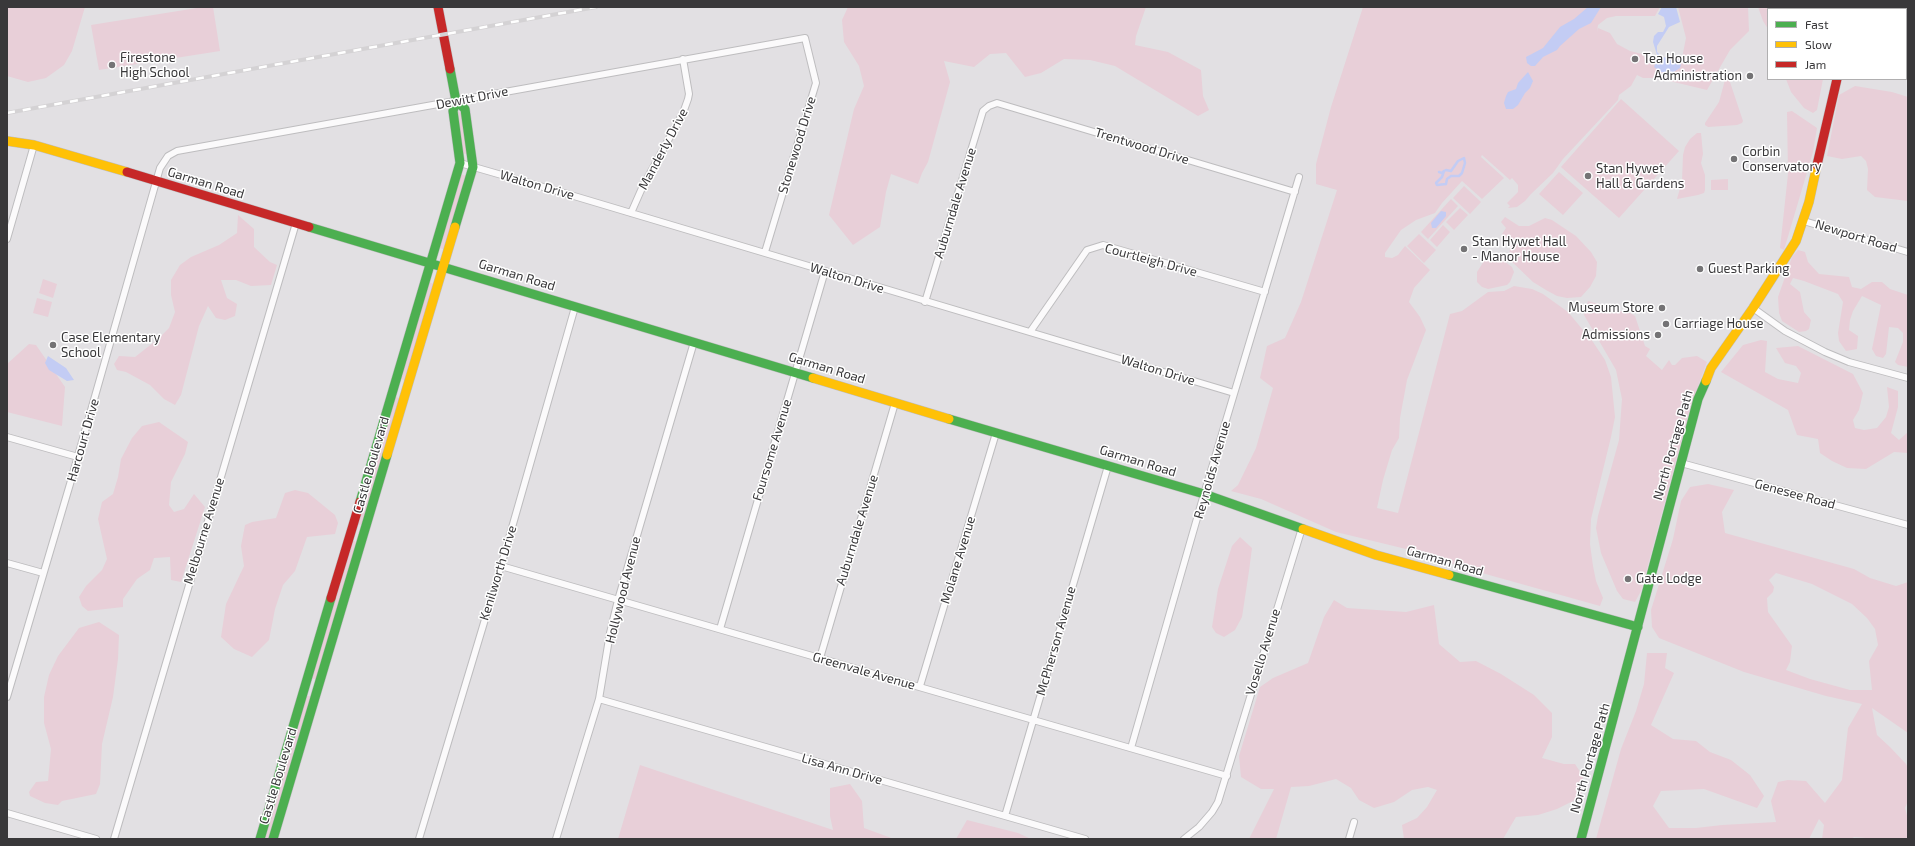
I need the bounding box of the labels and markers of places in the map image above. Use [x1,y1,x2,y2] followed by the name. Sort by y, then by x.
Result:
[120,50,189,81] place label: Firestone High School
[1643,51,1703,67] place label: Tea House
[1630,54,1640,64] marker: Tea House
[107,60,117,70] marker: Firestone High School
[1654,68,1742,84] place label: Administration
[1745,71,1755,81] marker: Administration
[1742,144,1822,175] place label: Corbin Conservatory
[1729,154,1739,164] marker: Corbin Conservatory
[1596,161,1684,192] place label: Stan Hywet Hall & Gardens
[1583,171,1593,181] marker: Stan Hywet Hall & Gardens
[1472,234,1566,265] place label: Stan Hywet Hall - Manor House
[1459,244,1469,254] marker: Stan Hywet Hall - Manor House
[1708,261,1790,277] place label: Guest Parking
[1695,264,1705,274] marker: Guest Parking
[1568,300,1654,316] place label: Museum Store
[1657,303,1667,313] marker: Museum Store
[1674,316,1763,332] place label: Carriage House
[1661,319,1671,329] marker: Carriage House
[1582,327,1650,343] place label: Admissions
[61,330,160,361] place label: Case Elementary School
[1653,330,1663,340] marker: Admissions
[48,340,58,350] marker: Case Elementary School
[1636,571,1702,587] place label: Gate Lodge
[1623,574,1633,584] marker: Gate Lodge

